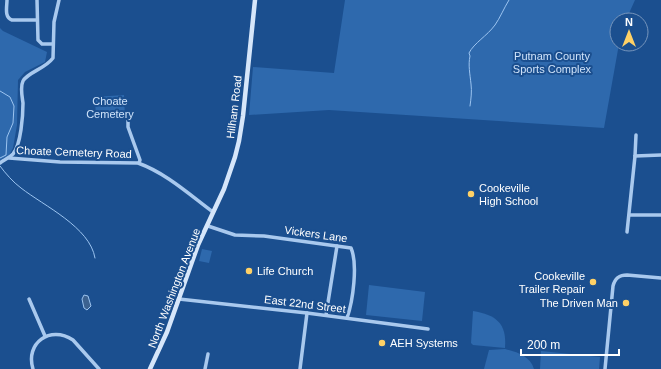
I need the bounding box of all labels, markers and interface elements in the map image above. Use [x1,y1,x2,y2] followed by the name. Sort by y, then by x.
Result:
[609,12,649,52] north arrow
[625,16,633,28] text: N
[513,50,592,75] park label: Putnam County Sports Complex
[224,75,244,139] street label: Hilham Road
[86,95,134,120] park label: Choate Cemetery
[16,144,132,160] street label: Choate Cemetery Road
[479,182,538,207] place label: Cookeville High School
[466,189,476,199] marker: Cookeville High School
[284,224,348,244] street label: Vickers Lane
[146,226,202,350] street label: North Washington Avenue
[257,265,313,277] place label: Life Church
[244,266,254,276] marker: Life Church
[519,270,585,295] place label: Cookeville Trailer Repair
[588,277,598,287] marker: Cookeville Trailer Repair
[264,293,346,315] street label: East 22nd Street
[540,297,618,309] place label: The Driven Man
[621,298,631,308] marker: The Driven Man
[521,331,619,357] scale bar
[390,337,458,349] place label: AEH Systems
[377,338,387,348] marker: AEH Systems
[527,338,560,352] text: 200 m

